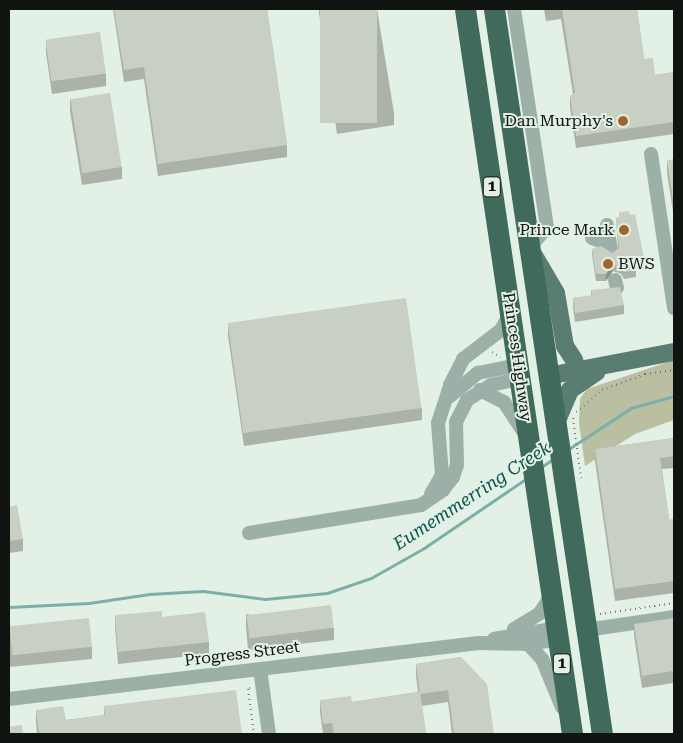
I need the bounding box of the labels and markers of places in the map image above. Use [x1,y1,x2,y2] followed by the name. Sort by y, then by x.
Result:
[504,111,613,131] place label: Dan Murphy's
[617,115,629,127] marker: Dan Murphy's
[519,220,614,240] place label: Prince Mark
[618,224,630,236] marker: Prince Mark
[618,254,655,274] place label: BWS
[602,258,614,270] marker: BWS

